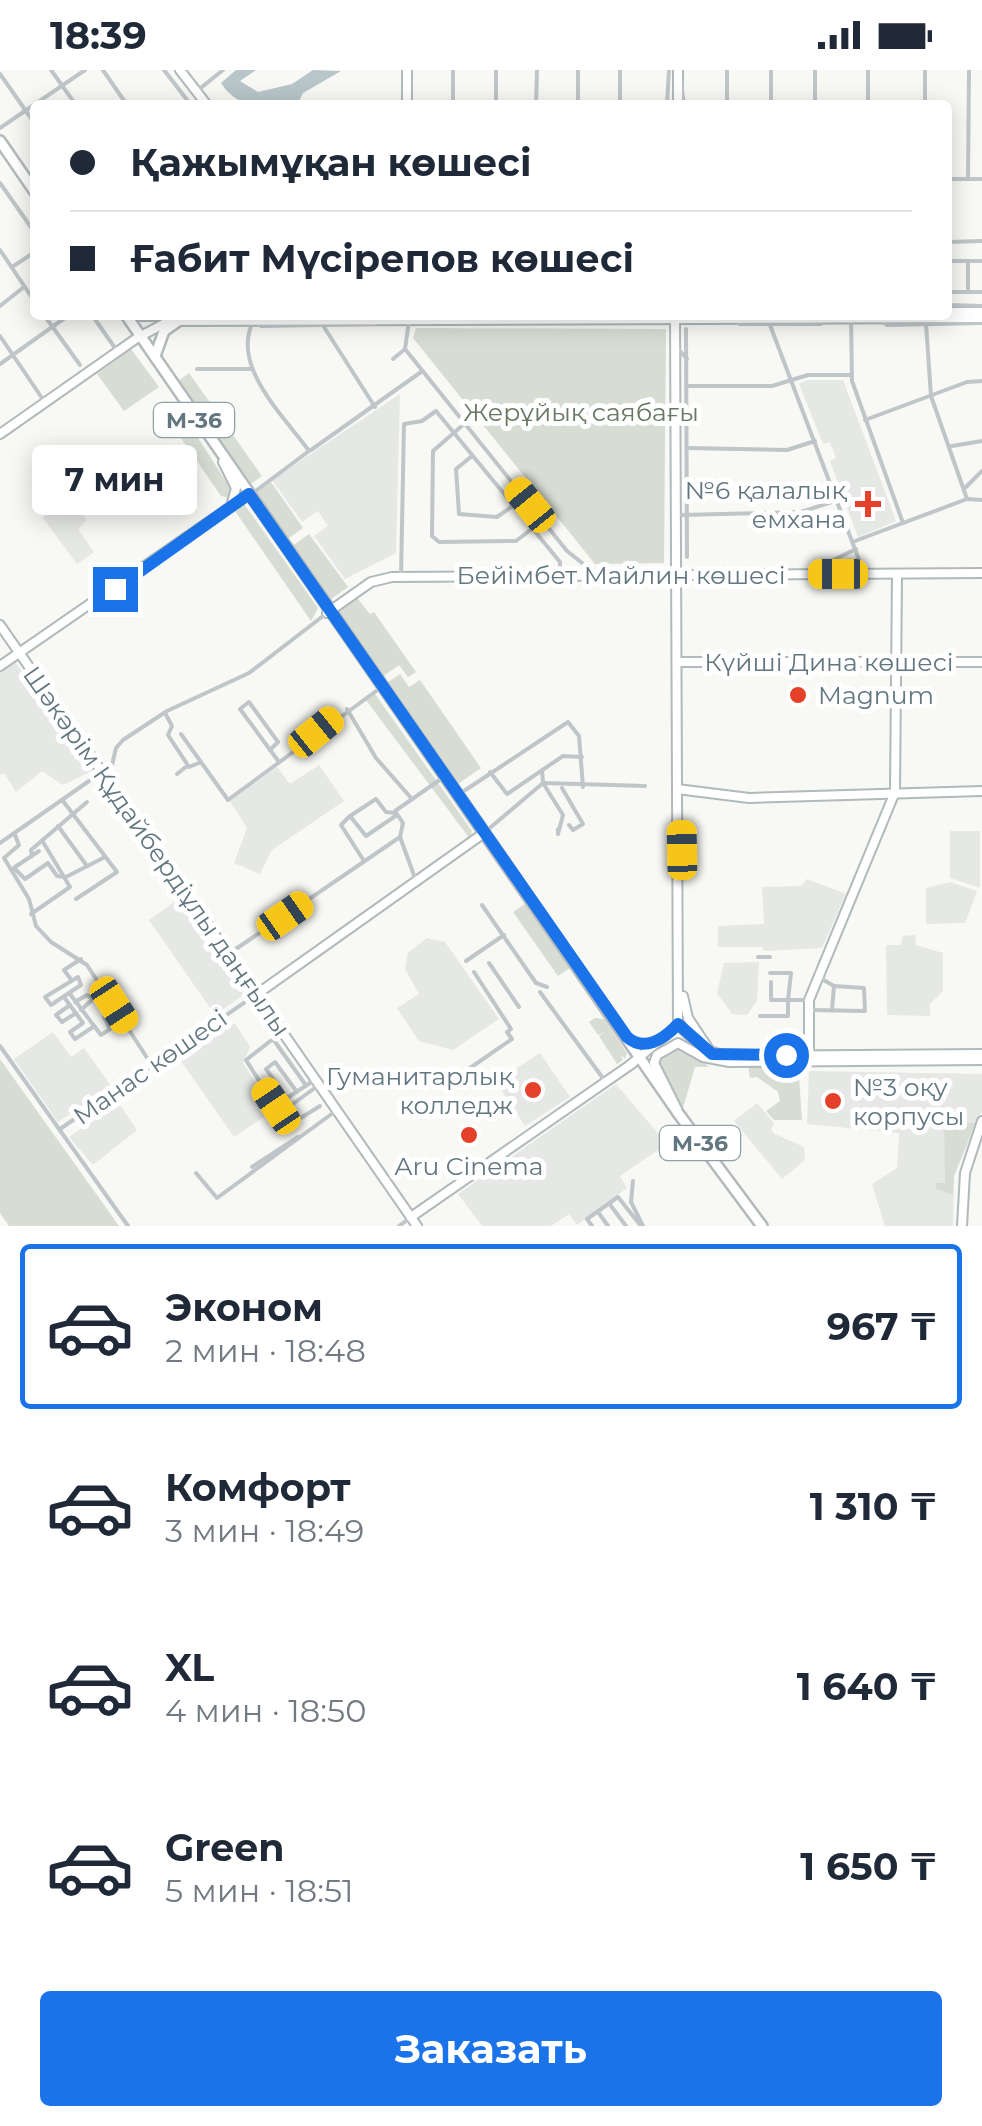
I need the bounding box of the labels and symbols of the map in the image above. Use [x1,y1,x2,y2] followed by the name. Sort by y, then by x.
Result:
[463,397,699,427] park label: Жерұйық саябағы
[154,403,234,437] road number: M-36
[32,444,198,514] callout: 7 мин
[499,472,561,538] car
[685,475,847,534] place label: №6 қалалық емхана
[855,491,881,517] marker: №6 қалалық емхана
[808,559,868,589] car
[457,560,785,590] street label: Бейімбет Майлин көшесі
[93,567,138,612] route end
[704,647,954,677] street label: Күйші Дина көшесі
[17,660,297,1042] street label: Шәкәрім Құдайбердіұлы даңғылы
[818,680,934,710] place label: Magnum
[787,684,809,706] marker: Magnum
[283,701,349,763] car
[666,820,698,880] car
[252,887,318,945] car
[85,972,143,1038] car
[68,1003,232,1131] street label: Манас көшесі
[764,1033,809,1078] route start
[326,1061,514,1120] place label: Гуманитарлық колледж
[853,1072,964,1131] place label: №3 оқу корпусы
[247,1073,305,1139] car
[522,1079,544,1101] marker: Гуманитарлық колледж
[822,1090,844,1112] marker: №3 оқу корпусы
[458,1124,480,1146] marker: Aru Cinema
[660,1126,740,1160] road number: M-36
[394,1151,544,1181] place label: Aru Cinema

